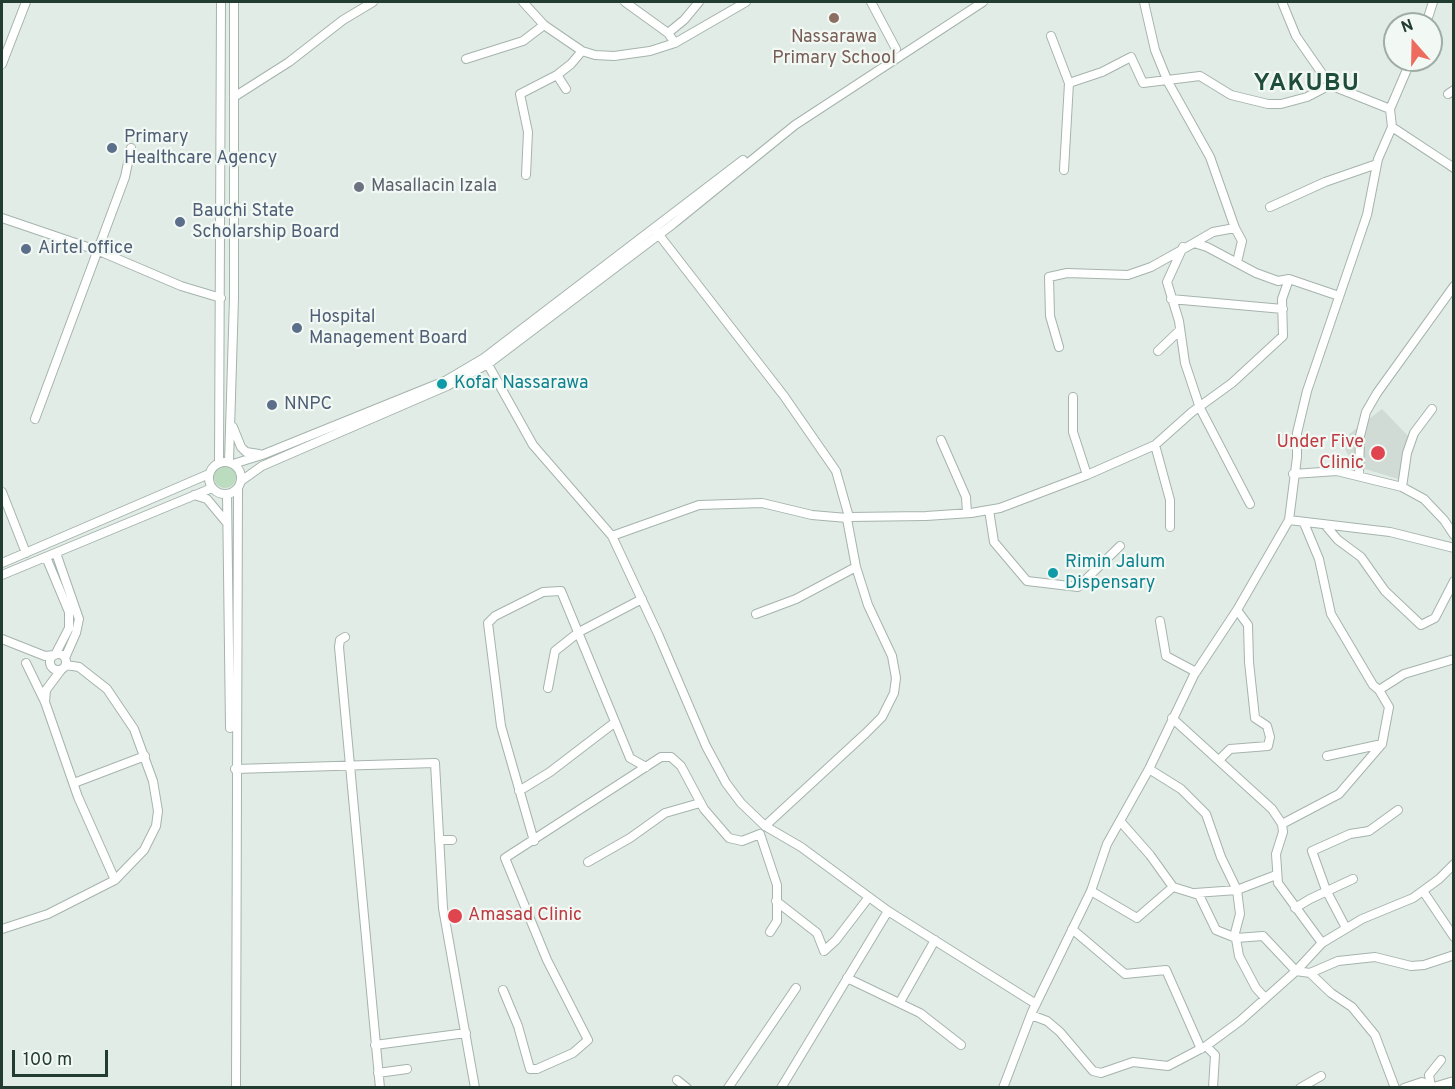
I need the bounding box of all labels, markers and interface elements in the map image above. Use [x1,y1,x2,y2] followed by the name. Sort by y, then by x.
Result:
[827,11,841,25] marker: Nassarawa Primary School
[1383,12,1443,72] north arrow
[1399,16,1416,38] text: N
[772,27,896,70] place label: Nassarawa Primary School
[1254,71,1360,99] district label: YAKUBU
[124,127,277,170] place label: Primary Healthcare Agency
[105,141,119,155] marker: Primary Healthcare Agency
[371,176,497,198] place label: Masallacin Izala
[352,180,366,194] marker: Masallacin Izala
[192,201,339,244] place label: Bauchi State Scholarship Board
[173,215,187,229] marker: Bauchi State Scholarship Board
[38,238,133,260] place label: Airtel office
[19,242,33,256] marker: Airtel office
[309,307,467,350] place label: Hospital Management Board
[290,321,304,335] marker: Hospital Management Board
[454,373,588,395] place label: Kofar Nassarawa
[435,377,449,391] marker: Kofar Nassarawa
[284,394,332,416] place label: NNPC
[265,398,279,412] marker: NNPC
[1276,432,1364,474] place label: Under Five Clinic
[1369,444,1387,462] marker: Under Five Clinic
[1065,552,1165,594] place label: Rimin Jalum Dispensary
[1046,566,1060,580] marker: Rimin Jalum Dispensary
[468,905,582,927] place label: Amasad Clinic
[446,907,464,925] marker: Amasad Clinic
[15,1038,111,1076] scale bar
[23,1049,72,1072] text: 100 m

